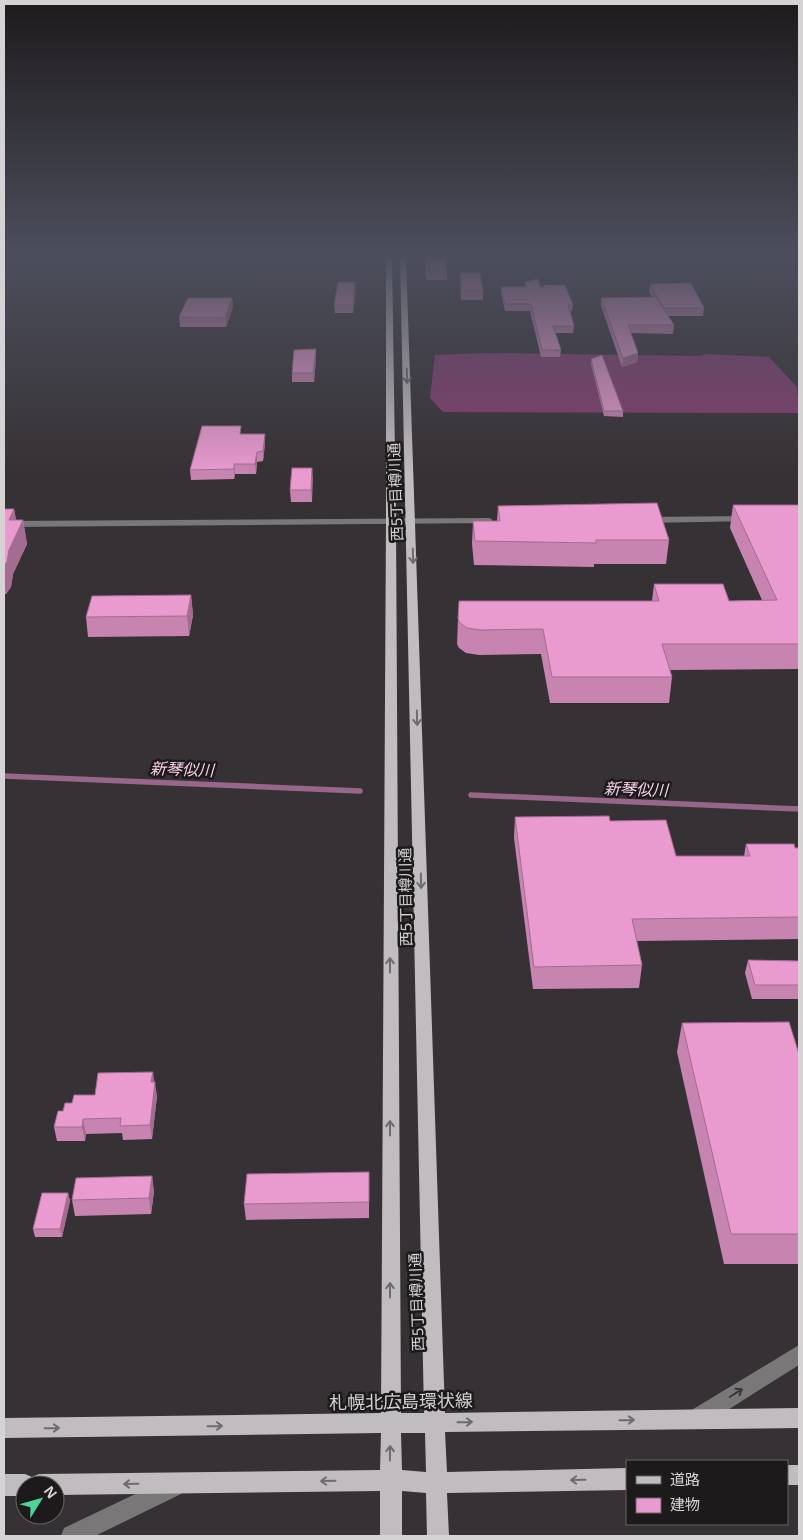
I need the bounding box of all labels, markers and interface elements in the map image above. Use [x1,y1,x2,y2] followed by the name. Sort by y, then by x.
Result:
[403,368,412,384] one-way arrow
[383,442,407,542] street label: 西5丁目樽川通
[408,548,418,564] one-way arrow
[412,710,422,726] one-way arrow
[150,757,216,781] water label: 新琴似川
[604,777,670,801] water label: 新琴似川
[394,848,416,946] street label: 西5丁目樽川通
[416,872,426,888] one-way arrow
[385,957,395,974] one-way arrow
[385,1120,395,1136] one-way arrow
[404,1252,428,1352] street label: 西5丁目樽川通
[385,1282,395,1298] one-way arrow
[329,1388,473,1414] street label: 札幌北広島環状線
[728,1388,742,1398] one-way arrow
[619,1415,635,1425] one-way arrow
[456,1417,473,1427] one-way arrow
[206,1421,223,1431] one-way arrow
[44,1423,60,1432] one-way arrow
[386,1445,395,1461] one-way arrow
[626,1460,788,1525] legend
[670,1469,700,1489] text: 道路
[15,1475,65,1525] north arrow
[570,1475,586,1484] one-way arrow
[320,1476,336,1486] one-way arrow
[123,1479,139,1489] one-way arrow
[40,1482,62,1502] text: N
[670,1494,700,1514] text: 建物

